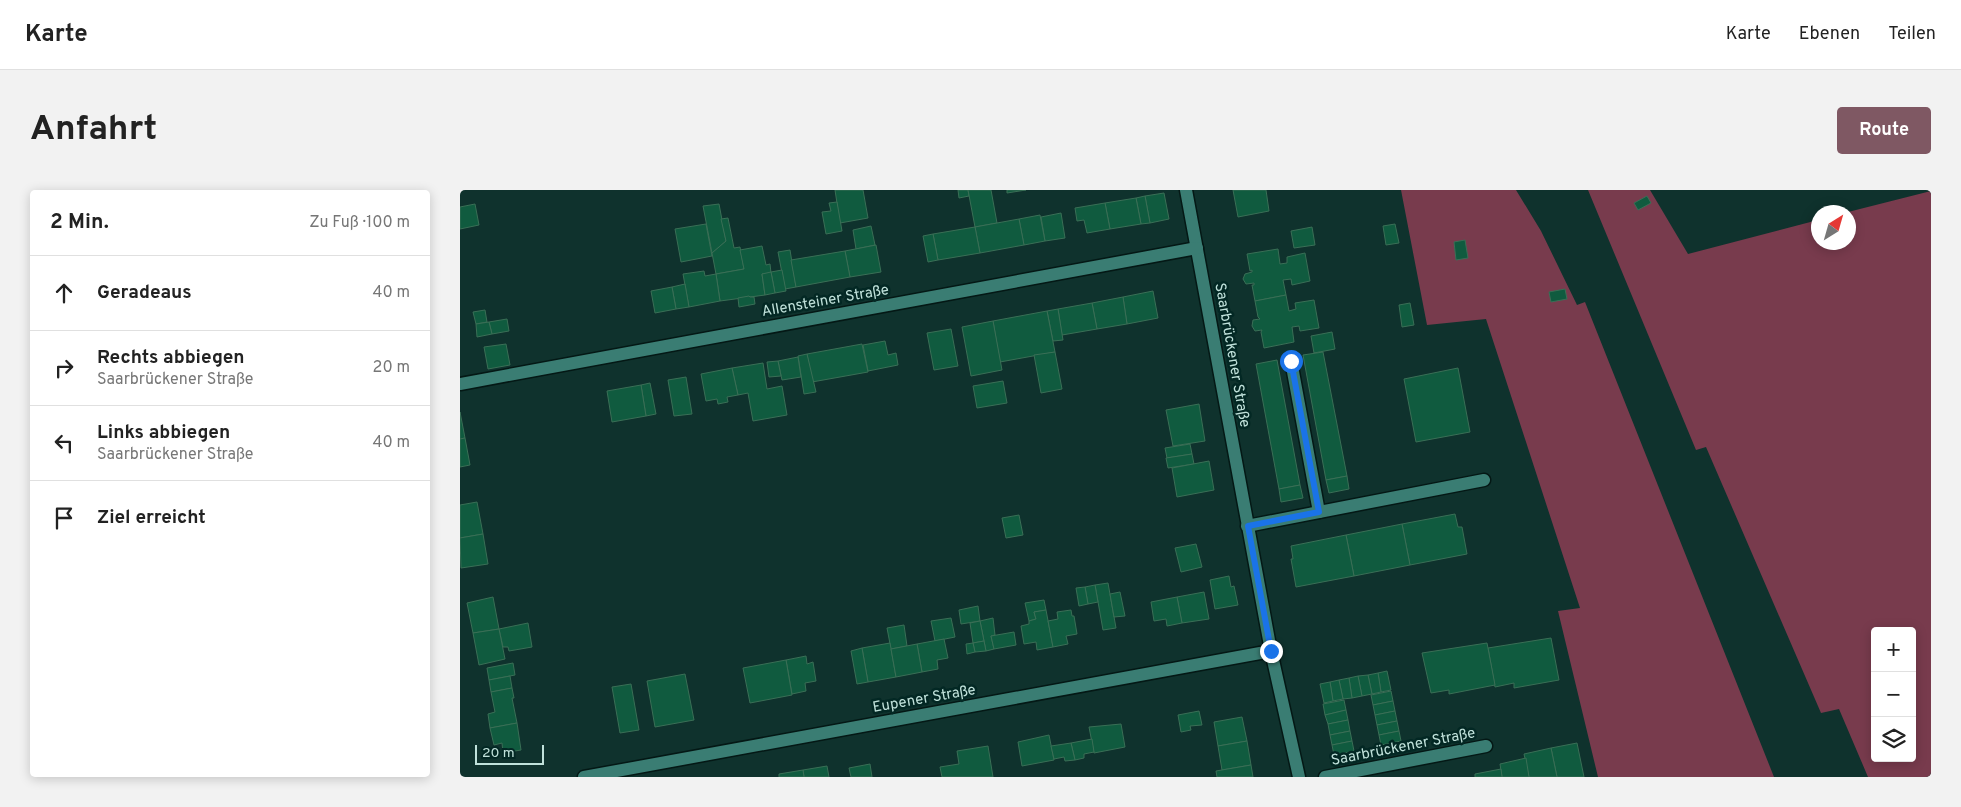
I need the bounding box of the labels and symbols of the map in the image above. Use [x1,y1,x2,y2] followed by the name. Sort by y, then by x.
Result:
[1811,205,1856,250] north arrow
[760,281,890,322] street label: Allensteiner Straße
[1209,281,1254,429] street label: Saarbrückener Straße
[1280,350,1303,373] route start
[1260,640,1283,663] route end
[871,681,977,718] street label: Eupener Straße
[1330,724,1477,771] street label: Saarbrückener Straße
[475,742,544,765] scale bar

